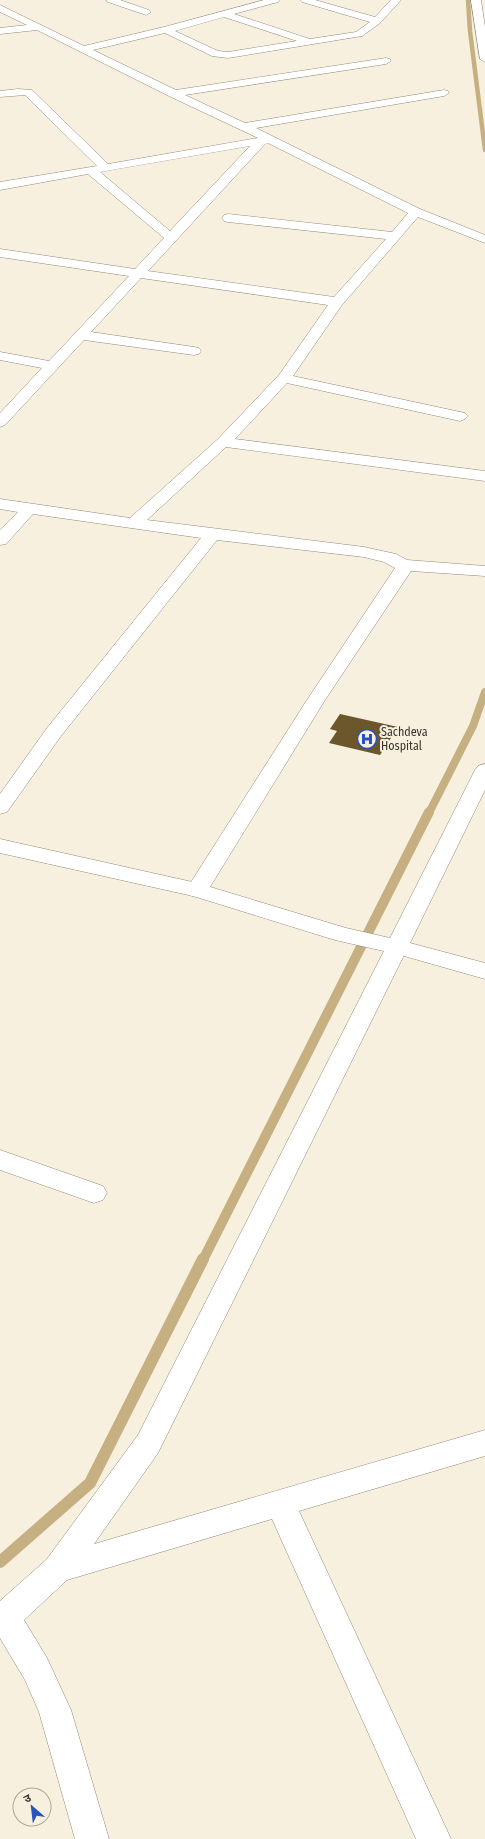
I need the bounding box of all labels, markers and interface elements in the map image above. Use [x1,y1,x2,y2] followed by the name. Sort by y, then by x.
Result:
[381,725,428,753] place label: Sachdeva Hospital
[356,728,378,750] hospital icon: Sachdeva Hospital
[12,1787,52,1827] north arrow
[22,1791,34,1806] text: उ

